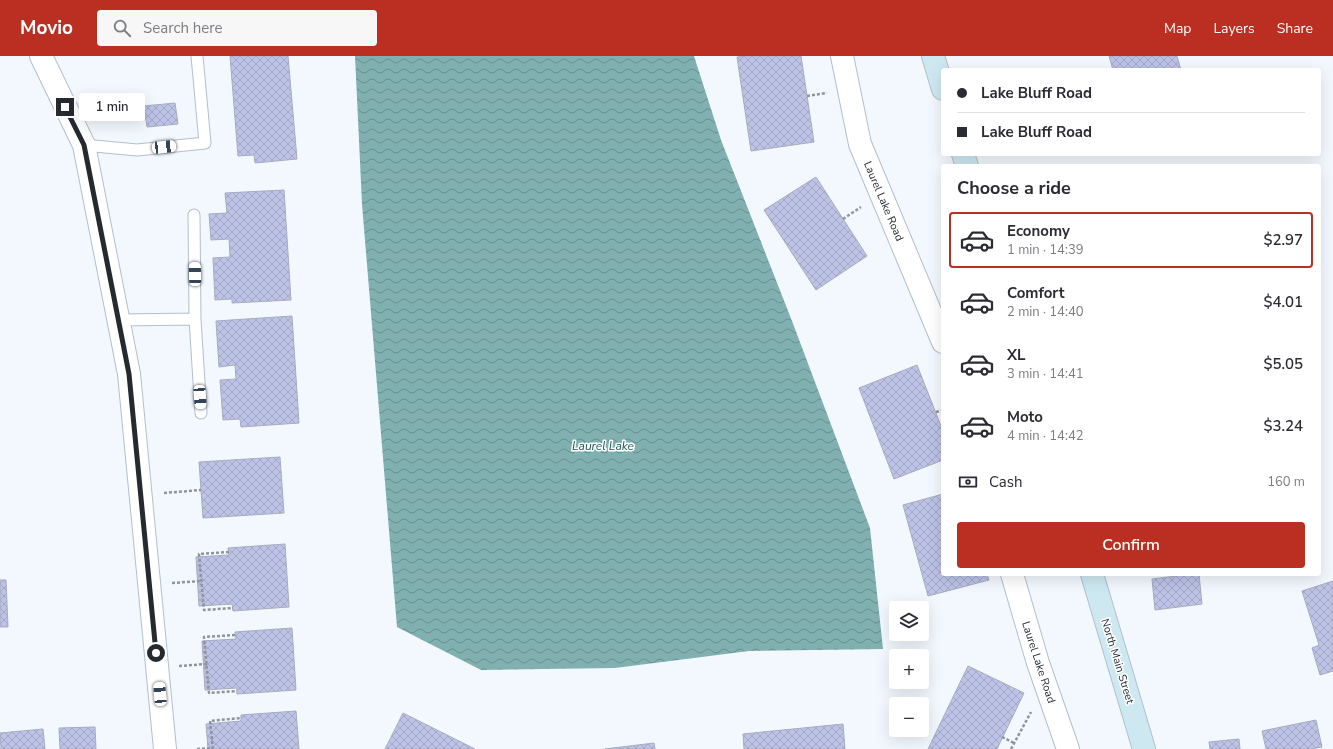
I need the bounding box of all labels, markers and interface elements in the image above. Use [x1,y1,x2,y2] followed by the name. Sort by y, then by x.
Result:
[97,10,377,46] search box
[20,15,73,41] text: Movio
[111,17,133,39] icon: search
[143,18,223,38] text: Search here
[1164,19,1191,38] text: Map
[1213,19,1255,38] text: Layers
[1277,19,1313,38] text: Share
[981,83,1092,103] text: Lake Bluff Road
[79,93,145,121] callout: 1 min
[56,98,74,116] route end
[95,98,129,116] text: 1 min
[981,122,1092,142] text: Lake Bluff Road
[151,140,177,154] car
[860,159,907,243] street label: Laurel Lake Road
[957,176,1071,200] text: Choose a ride
[1007,221,1070,241] text: Economy
[959,222,995,258] icon: car
[1263,230,1303,250] text: $2.97
[1007,241,1083,259] text: 1 min · 14:39
[189,262,201,286] car
[1007,283,1064,303] text: Comfort
[959,284,995,320] icon: car
[1263,292,1303,312] text: $4.01
[1007,303,1083,321] text: 2 min · 14:40
[1007,345,1026,365] text: XL
[959,346,995,382] icon: car
[1263,354,1303,374] text: $5.05
[1007,365,1083,383] text: 3 min · 14:41
[193,385,207,409] car
[1007,407,1043,427] text: Moto
[959,408,995,444] icon: car
[1263,416,1303,436] text: $3.24
[1007,427,1083,445] text: 4 min · 14:42
[572,438,635,454] water label: Laurel Lake
[957,471,979,493] icon: cash
[989,472,1023,492] text: Cash
[1267,473,1305,491] text: 160 m
[957,522,1305,568] button: Confirm
[889,601,929,737] map controls
[889,601,929,641] button: layers
[1097,617,1138,706] street label: North Main Street
[1018,619,1059,705] street label: Laurel Lake Road
[147,644,165,662] route start
[889,649,929,689] button: +
[153,682,167,706] car
[889,697,929,737] button: −

